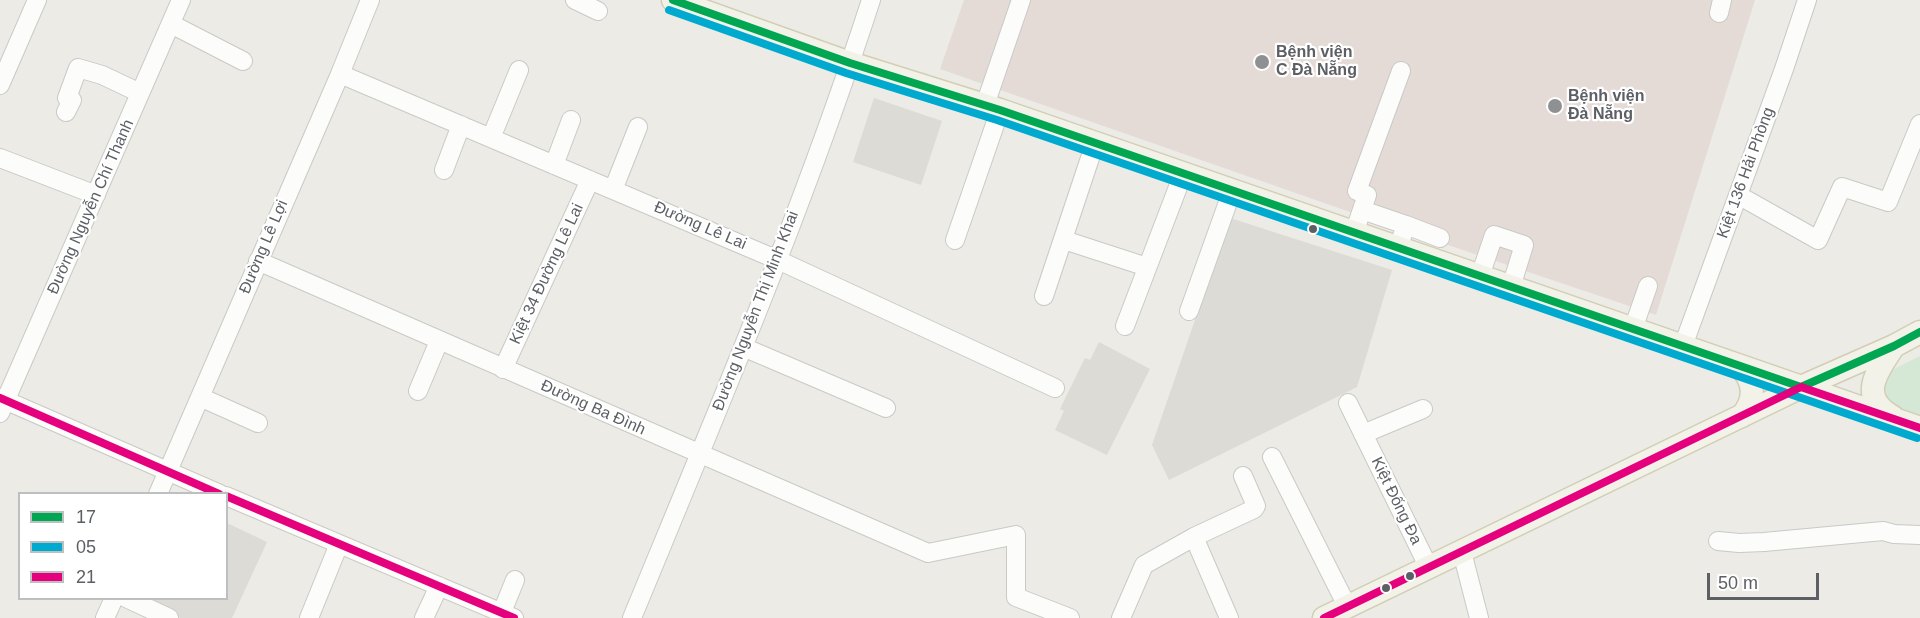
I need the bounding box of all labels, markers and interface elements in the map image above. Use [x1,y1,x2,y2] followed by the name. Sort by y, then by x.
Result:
[1276,43,1357,81] place label: Bệnh viện C Đà Nẵng
[1253,53,1271,71] marker: Bệnh viện C Đà Nẵng
[1568,87,1644,125] place label: Bệnh viện Đà Nẵng
[1546,97,1564,115] marker: Bệnh viện Đà Nẵng
[1713,105,1779,241] street label: Kiệt 136 Hải Phòng
[44,117,138,297] street label: Đường Nguyễn Chí Thanh
[236,197,292,297] street label: Đường Lê Lợi
[651,198,749,254] street label: Đường Lê Lai
[506,201,588,347] street label: Kiệt 34 Đường Lê Lai
[709,208,803,414] street label: Đường Nguyễn Thị Minh Khai
[1307,223,1319,235] unlabelled marker
[538,376,648,440] street label: Đường Ba Đình
[1367,454,1425,548] street label: Kiệt Đống Đa
[18,492,228,600] legend
[76,507,96,527] text: 17
[76,537,96,557] text: 05
[1710,561,1822,599] scale bar
[76,567,96,587] text: 21
[1404,570,1416,582] unlabelled marker
[1718,573,1758,593] text: 50 m
[1380,582,1392,594] unlabelled marker

